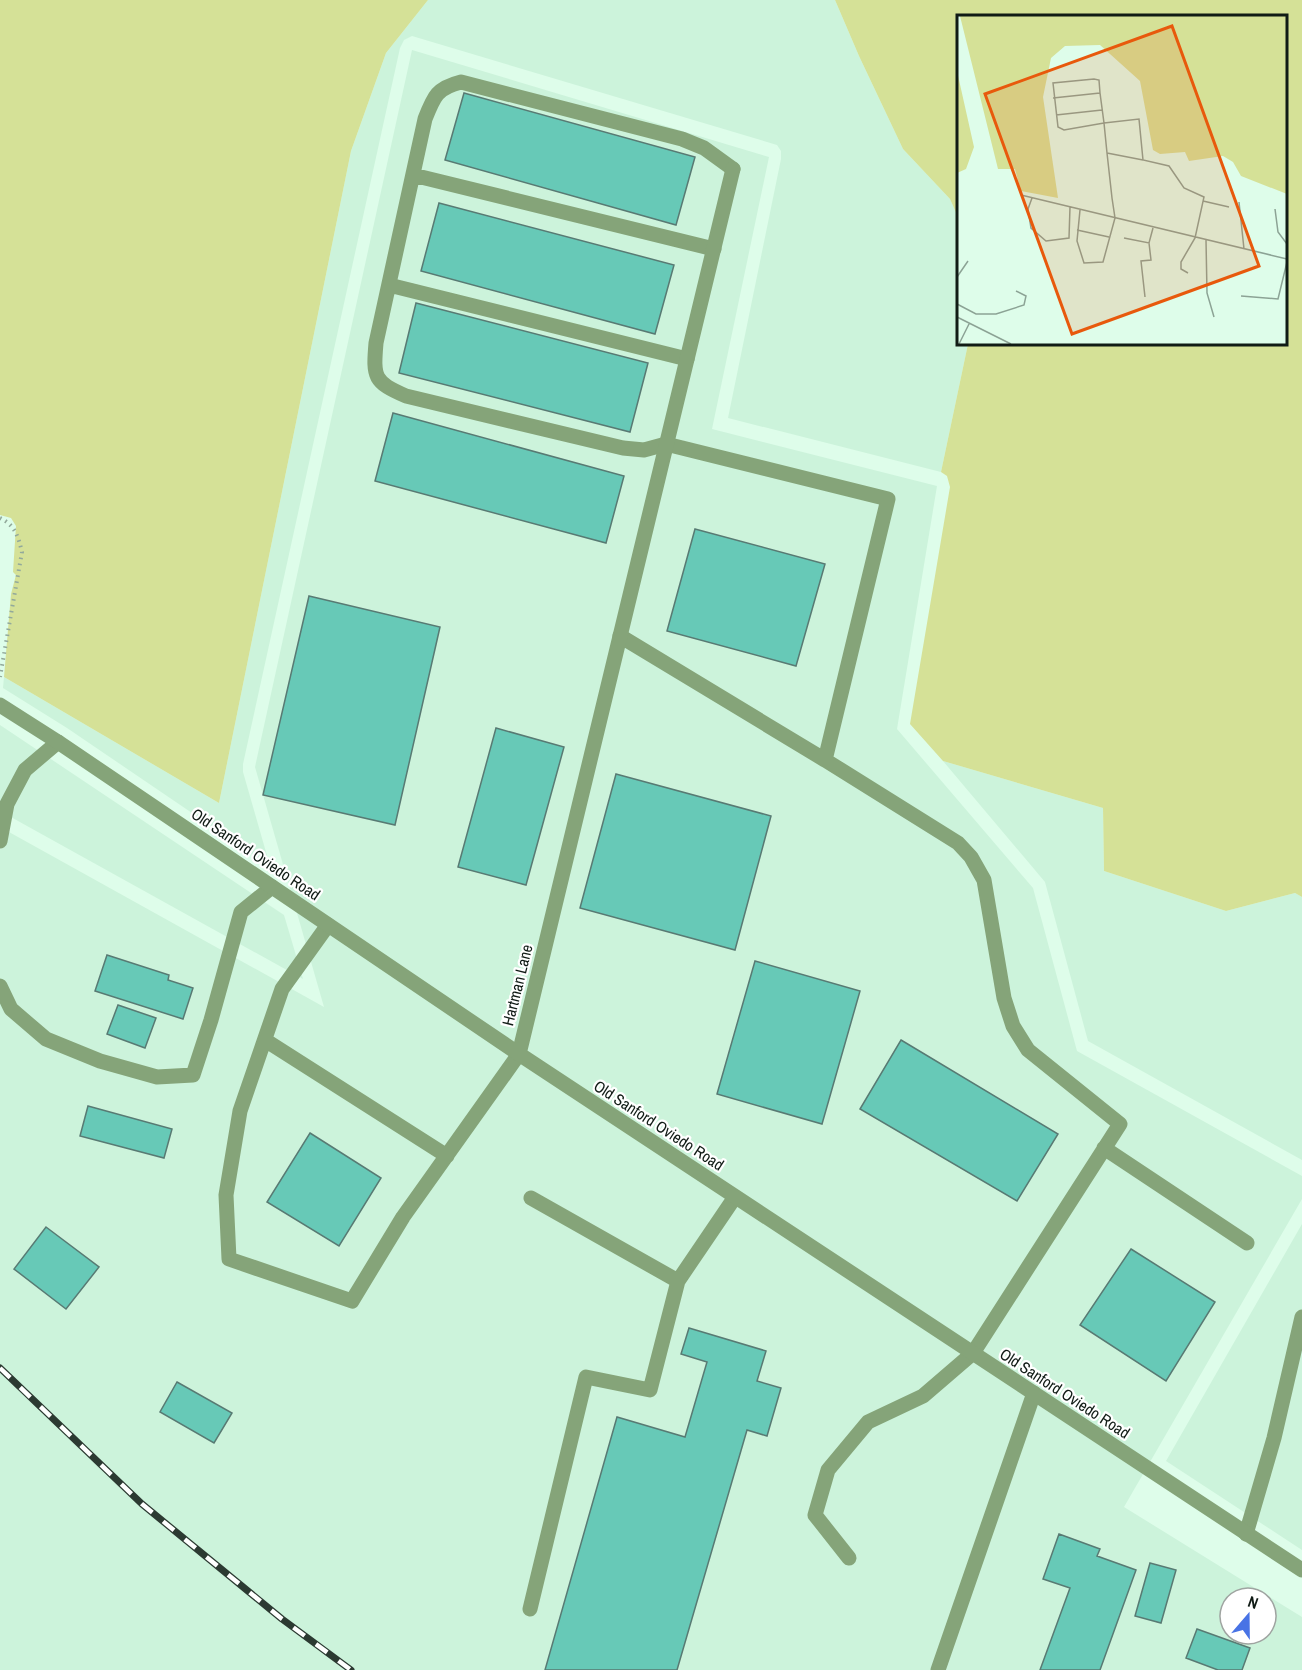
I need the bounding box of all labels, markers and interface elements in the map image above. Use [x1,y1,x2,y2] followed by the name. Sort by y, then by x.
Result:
[957,15,1287,345] inset map
[187,803,325,905] street label: Old Sanford Oviedo Road
[496,942,538,1028] street label: Hartman Lane
[590,1075,728,1175] street label: Old Sanford Oviedo Road
[996,1343,1134,1443] street label: Old Sanford Oviedo Road
[1218,1586,1278,1646] north arrow
[1245,1590,1261,1614] text: N

